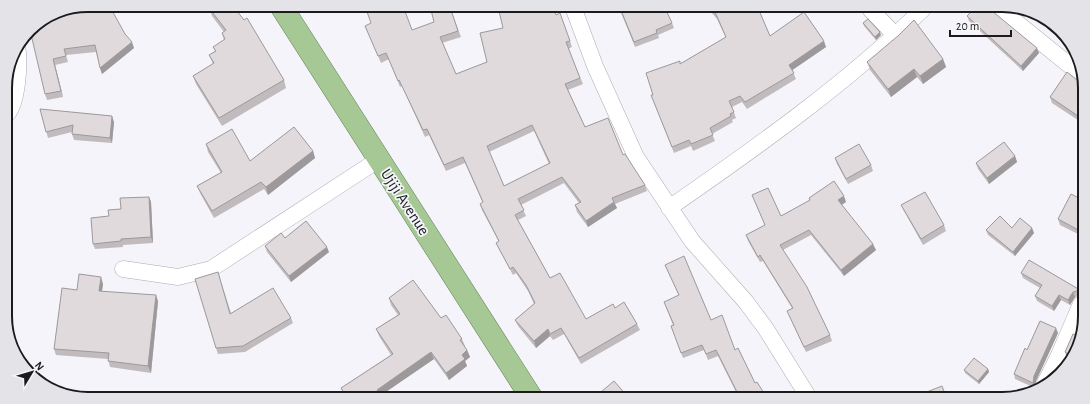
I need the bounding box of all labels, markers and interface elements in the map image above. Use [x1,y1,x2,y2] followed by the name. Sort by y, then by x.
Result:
[950,12,1011,38] scale bar
[956,20,979,32] text: 20 m
[377,166,432,239] street label: Ujiji Avenue
[12,352,52,392] north arrow
[33,360,46,373] text: N

